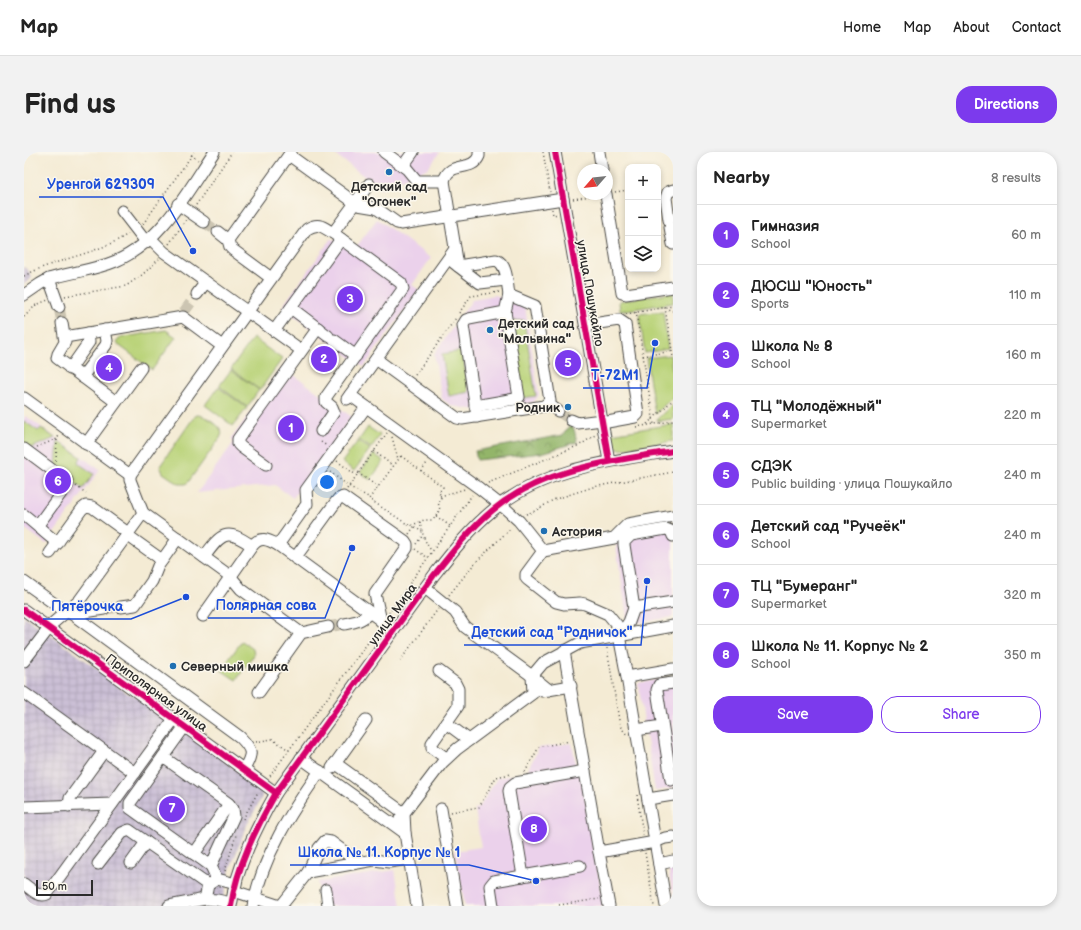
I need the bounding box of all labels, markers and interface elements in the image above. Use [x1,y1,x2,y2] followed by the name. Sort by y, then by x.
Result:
[20,16,58,39] text: Map
[843,19,881,36] text: Home
[903,19,931,36] text: Map
[953,19,990,36] text: About
[1012,19,1061,36] text: Contact
[956,86,1057,123] button: Directions
[24,88,116,121] text: Find us
[577,164,613,200] north arrow
[625,164,661,272] map controls
[625,164,661,200] button: +
[384,167,394,177] marker: Детский сад "Огонек"
[713,168,770,188] text: Nearby
[991,170,1041,186] text: 8 results
[39,171,163,197] callout: Уренгой 629309
[47,176,155,193] text: Уренгой 629309
[351,179,427,210] place label: Детский сад "Огонек"
[625,200,661,236] button: −
[751,217,820,236] text: Гимназия
[723,227,729,243] text: 1
[1011,227,1041,243] text: 60 m
[625,236,661,272] button: layers
[751,236,791,252] text: School
[573,239,607,348] street label: улица Пошукайло
[751,277,872,296] text: ДЮСШ "Юность"
[337,284,363,314] pin: 3
[722,287,730,303] text: 2
[1009,287,1041,303] text: 110 m
[751,296,789,312] text: Sports
[498,316,574,347] place label: Детский сад "Мальвина"
[485,325,495,335] marker: Детский сад "Мальвина"
[751,337,833,356] text: Школа № 8
[311,344,337,374] pin: 2
[722,347,730,363] text: 3
[1006,347,1041,363] text: 160 m
[555,348,581,378] pin: 5
[96,353,122,383] pin: 4
[751,356,791,372] text: School
[583,362,647,388] callout: Т-72М1
[591,367,639,384] text: Т-72М1
[751,397,882,416] text: ТЦ "Молодёжный"
[515,400,561,416] place label: Родник
[563,402,573,412] marker: Родник
[722,407,730,423] text: 4
[1004,407,1041,423] text: 220 m
[278,413,304,443] pin: 1
[751,416,827,432] text: Supermarket
[751,457,792,476] text: СДЭК
[45,466,71,496] pin: 6
[722,467,730,483] text: 5
[1004,467,1041,483] text: 240 m
[317,472,337,492] your location
[751,476,952,492] text: Public building · улица Пошукайло
[751,517,906,536] text: Детский сад "Ручеёк"
[551,524,602,540] place label: Астория
[539,526,549,536] marker: Астория
[722,527,730,543] text: 6
[1004,527,1041,543] text: 240 m
[751,536,791,552] text: School
[751,577,857,596] text: ТЦ "Бумеранг"
[365,580,421,649] street label: улица Мира
[722,587,730,603] text: 7
[1003,587,1041,603] text: 320 m
[208,592,325,618] callout: Полярная сова
[43,593,131,619] callout: Пятёрочка
[751,596,827,612] text: Supermarket
[216,597,317,614] text: Полярная сова
[51,598,124,615] text: Пятёрочка
[464,619,641,645] callout: Детский сад "Родничок"
[471,624,633,641] text: Детский сад "Родничок"
[751,637,928,656] text: Школа № 11. Корпус № 2
[722,647,730,663] text: 8
[1004,647,1041,663] text: 350 m
[102,650,211,735] street label: Приполярная улица
[751,656,791,672] text: School
[181,659,289,675] place label: Северный мишка
[168,661,178,671] marker: Северный мишка
[713,696,873,733] button: Save
[881,696,1041,733] button: Share
[159,794,185,824] pin: 7
[521,814,547,844] pin: 8
[290,839,469,865] callout: Школа № 11. Корпус № 1
[298,844,460,861] text: Школа № 11. Корпус № 1
[36,878,93,897] scale bar
[42,880,67,893] text: 50 m

